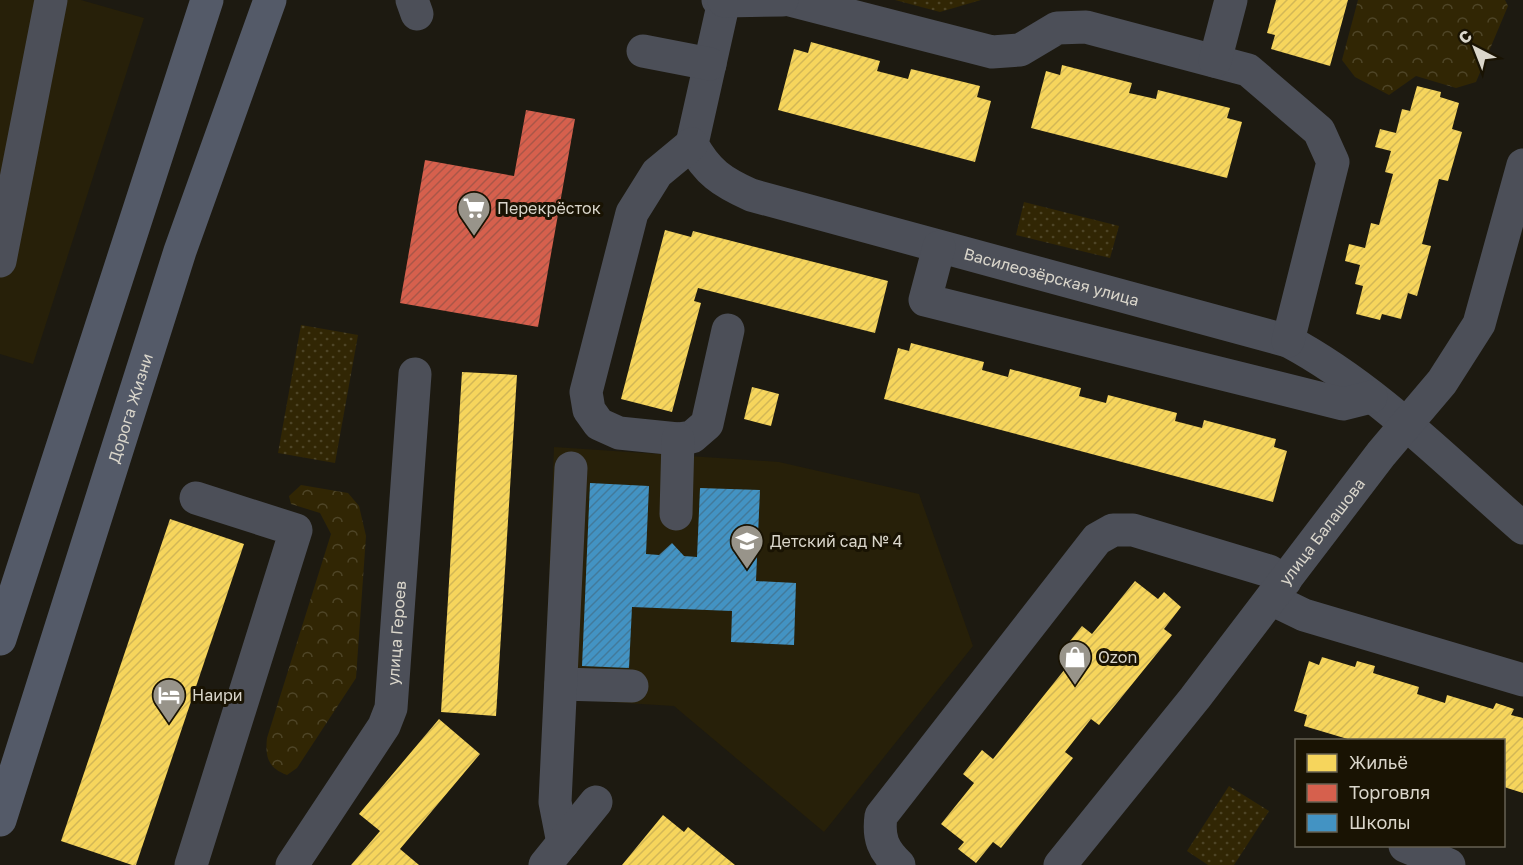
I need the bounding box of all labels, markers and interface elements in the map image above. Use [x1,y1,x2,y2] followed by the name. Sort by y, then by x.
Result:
[1445,18,1505,78] north arrow
[1454,26,1476,48] text: С
[456,190,492,237] supermarket icon: Перекрёсток
[497,198,601,218] place label: Перекрёсток
[962,243,1142,310] street label: Василеозёрская улица
[104,351,157,465] street label: Дорога Жизни
[1275,474,1369,589] street label: улица Балашова
[729,523,765,570] school or university icon: Детский сад № 4
[770,531,902,551] place label: Детский сад № 4
[383,580,410,686] street label: улица Героев
[1057,639,1093,686] shop icon: Ozon
[1098,647,1137,667] place label: Ozon
[151,677,187,724] hotel icon: Наири
[192,685,243,705] place label: Наири
[1295,739,1505,847] legend
[1349,751,1408,773] text: Жильё
[1349,781,1430,803] text: Торговля
[1349,811,1411,833] text: Школы

